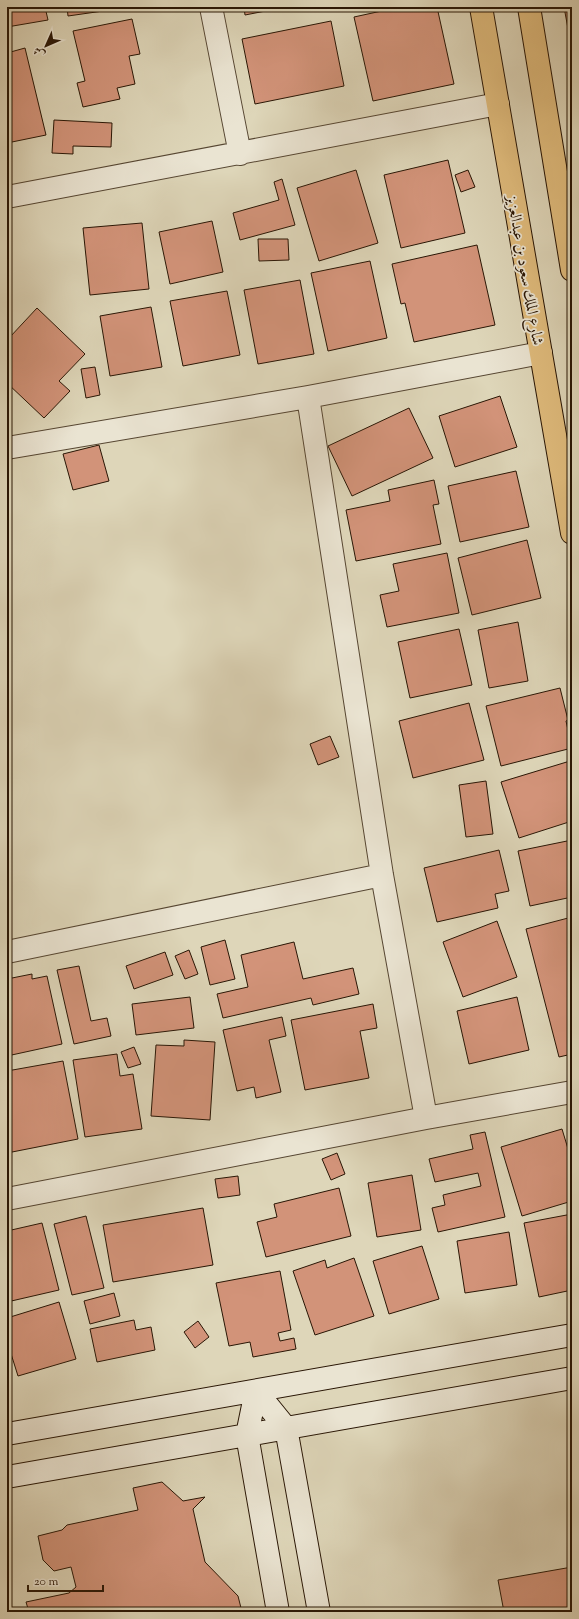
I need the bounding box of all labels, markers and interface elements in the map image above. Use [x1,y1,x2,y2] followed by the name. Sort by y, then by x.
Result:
[26,26,66,66] north arrow
[30,43,49,62] text: ش
[499,192,548,347] street label: شارع الملك سعود بن عبدالعزيز
[28,1567,103,1593] scale bar
[34,1573,59,1591] text: 20 m

